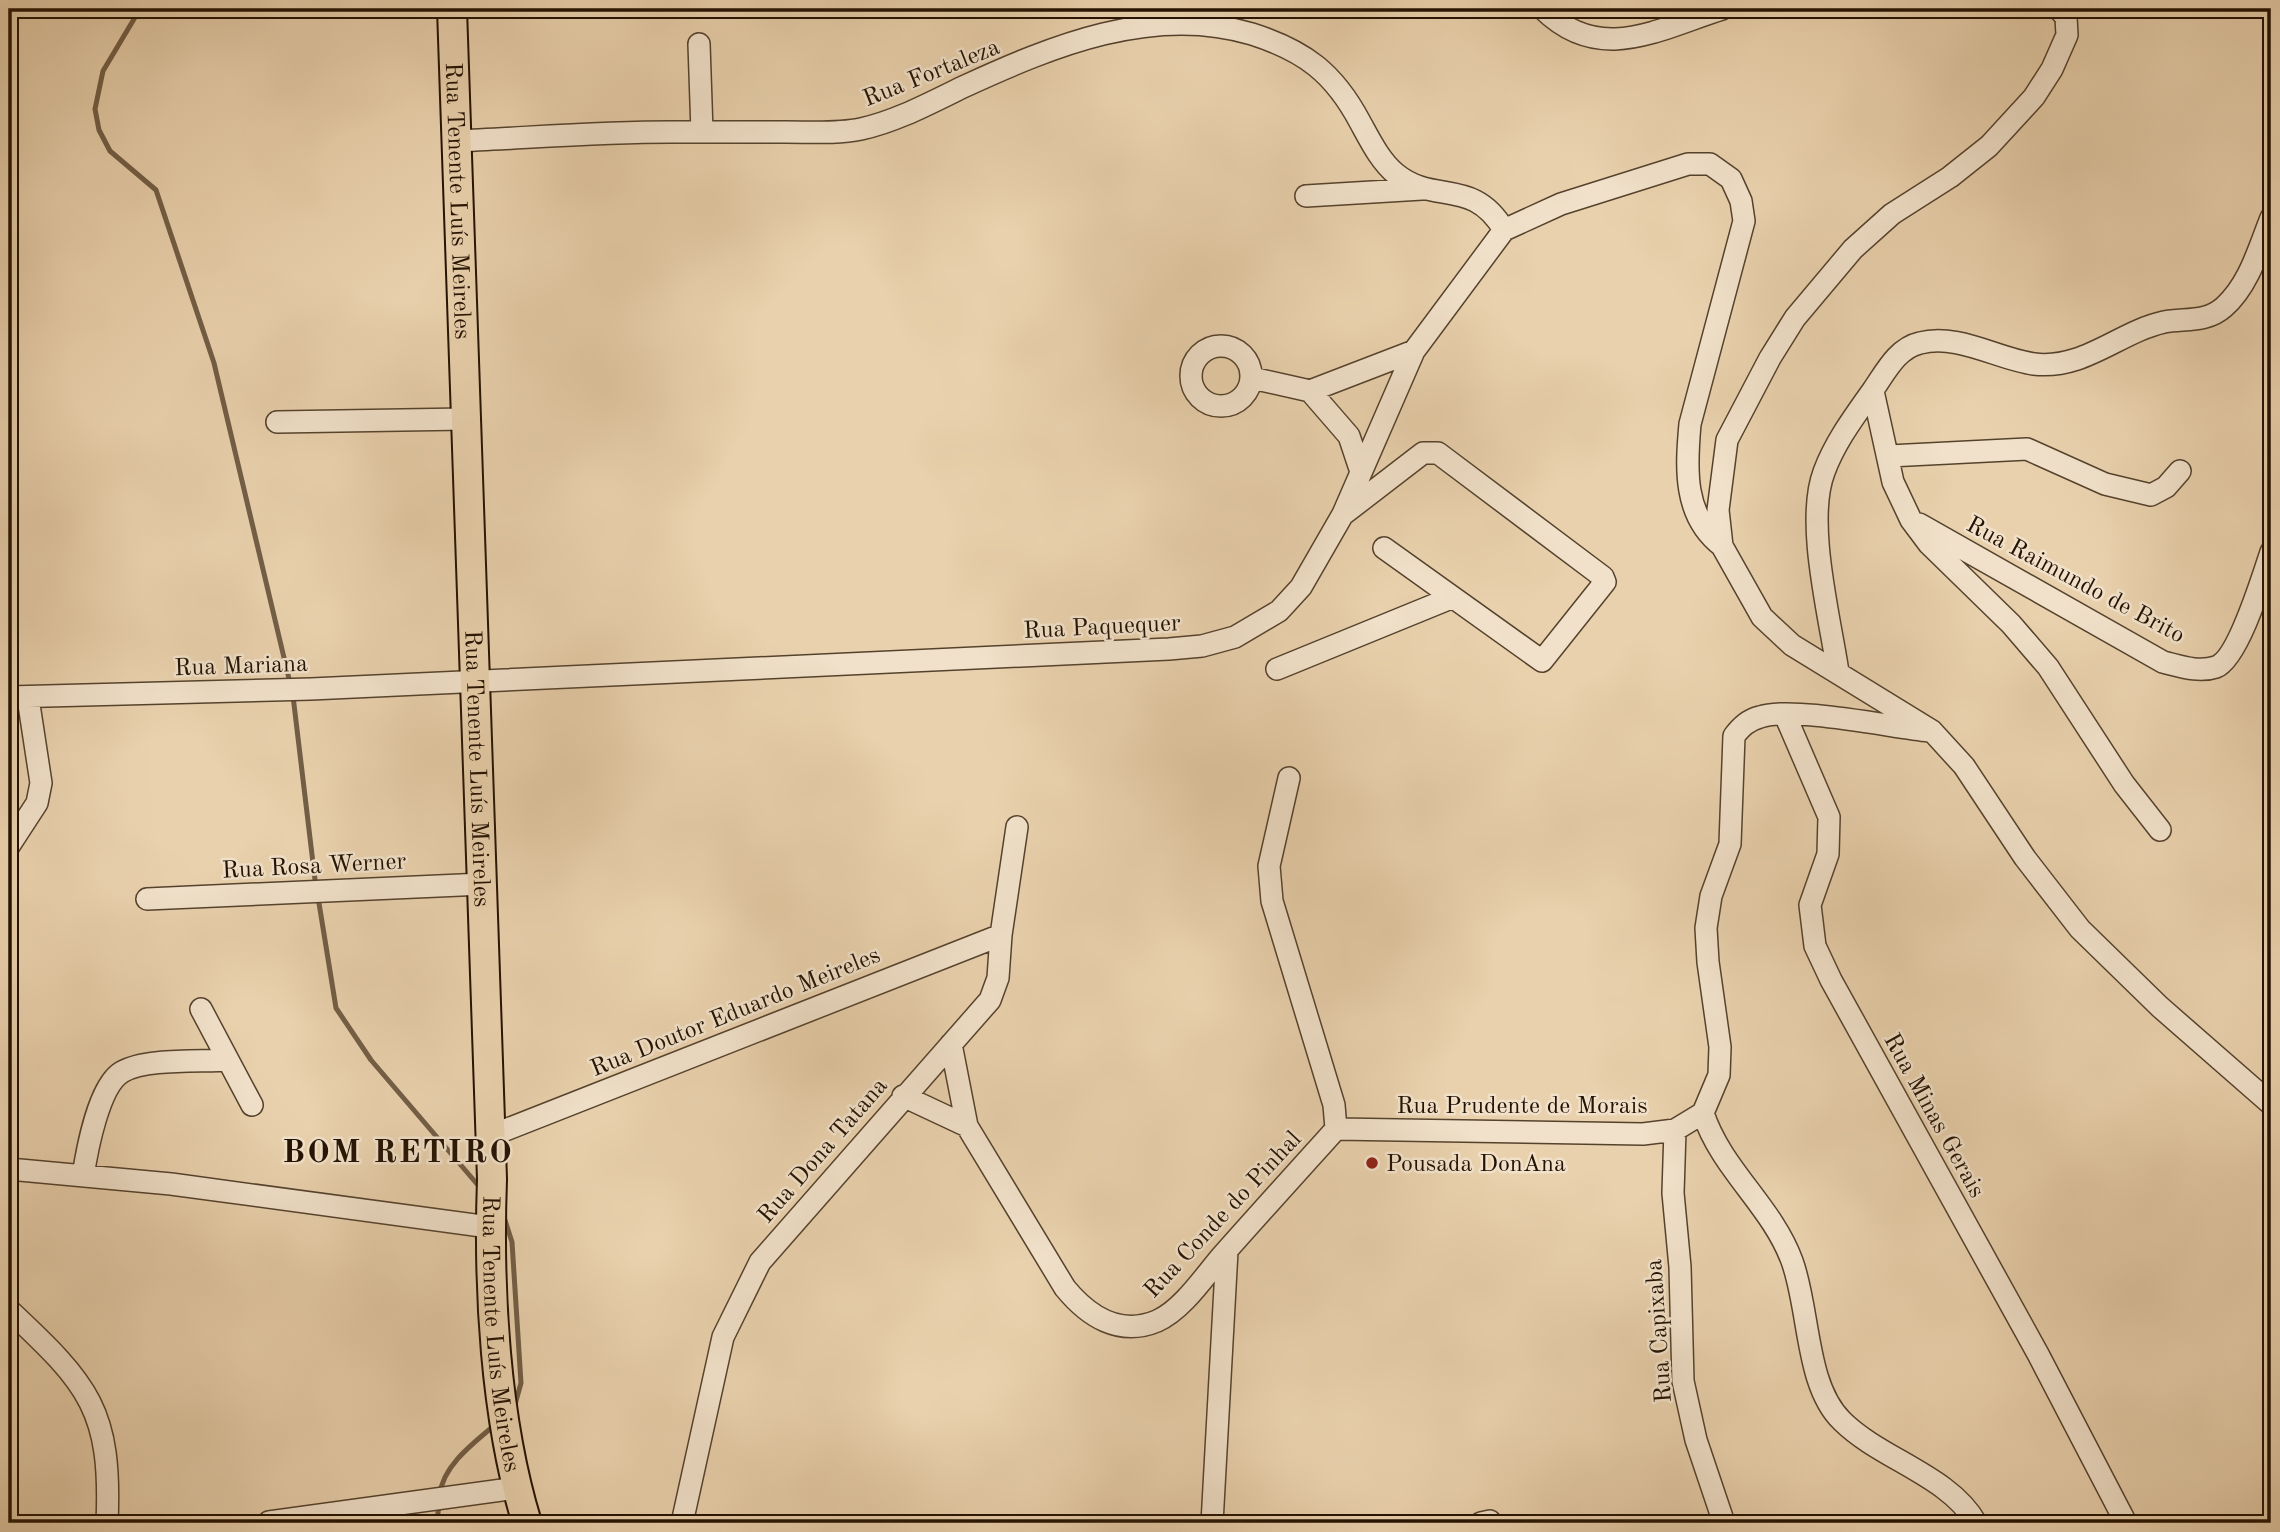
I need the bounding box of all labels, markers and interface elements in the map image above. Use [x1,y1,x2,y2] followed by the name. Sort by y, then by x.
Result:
[860,36,1004,112] street label: Rua Fortaleza
[440,62,473,340] street label: Rua Tenente Luís Meireles
[1962,513,2188,649] street label: Rua Raimundo de Brito
[1023,612,1181,644] street label: Rua Paquequer
[459,630,493,908] street label: Rua Tenente Luís Meireles
[174,653,308,681] street label: Rua Mariana
[221,850,407,884] street label: Rua Rosa Werner
[587,944,884,1082] street label: Rua Doutor Eduardo Meireles
[1878,1030,1988,1202] street label: Rua Minas Gerais
[754,1074,893,1228] street label: Rua Dona Tatana
[1396,1095,1648,1119] street label: Rua Prudente de Morais
[1140,1127,1307,1303] street label: Rua Conde do Pinhal
[282,1138,514,1170] district label: BOM RETIRO
[1386,1153,1566,1177] place label: Pousada DonAna
[1364,1155,1380,1171] marker: Pousada DonAna
[477,1195,523,1475] street label: Rua Tenente Luís Meireles
[1643,1258,1677,1403] street label: Rua Capixaba

